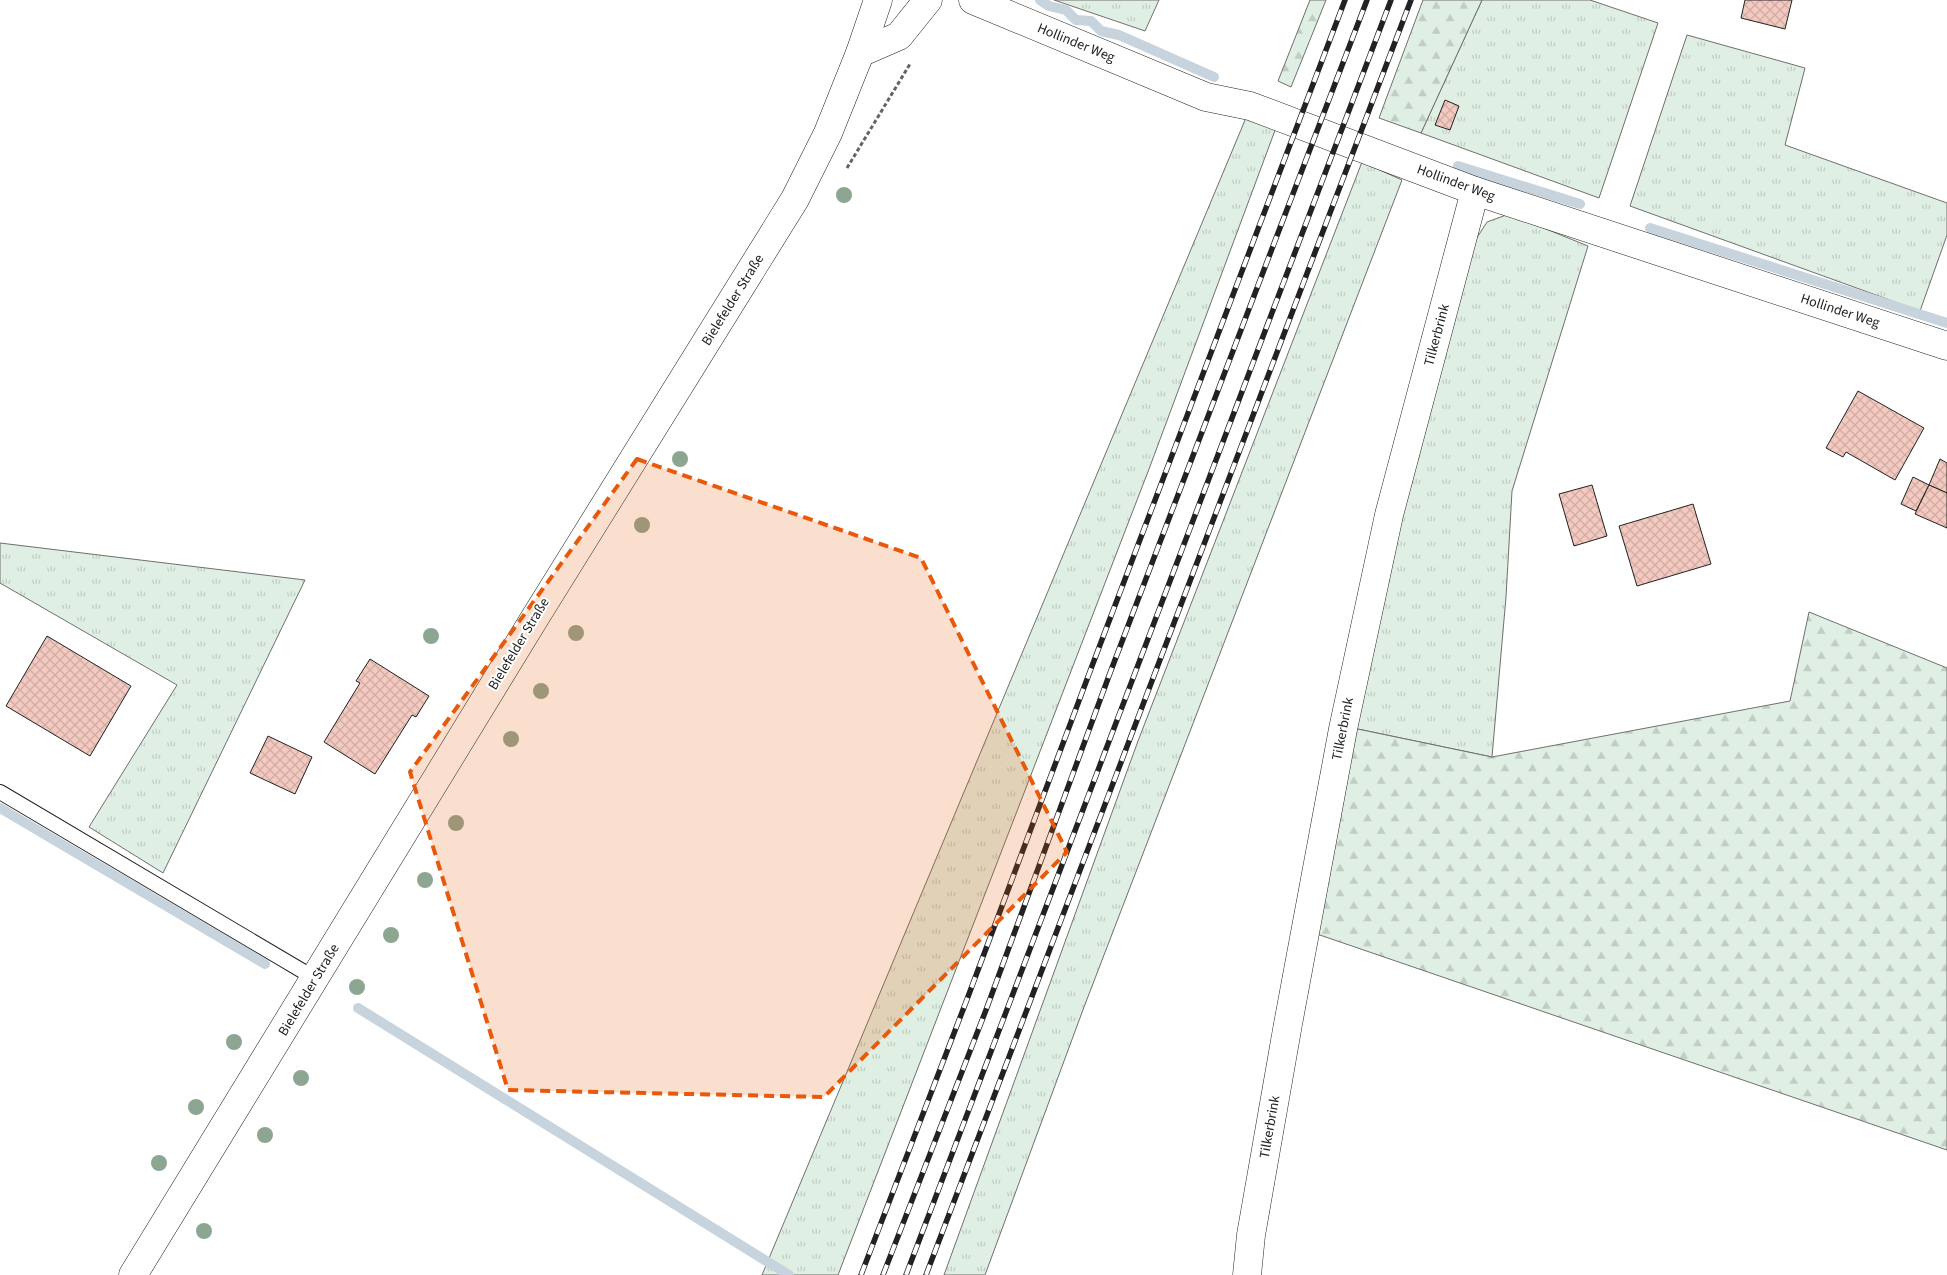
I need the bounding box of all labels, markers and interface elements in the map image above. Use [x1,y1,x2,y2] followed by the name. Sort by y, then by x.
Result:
[1034,18,1118,68] street label: Hollinder Weg
[1414,160,1498,206] street label: Hollinder Weg
[697,250,769,350] street label: Bielefelder Straße
[1798,289,1882,333] street label: Hollinder Weg
[1419,302,1455,368] street label: Tilkerbrink
[484,594,554,694] street label: Bielefelder Straße
[1327,696,1359,762] street label: Tilkerbrink
[274,940,344,1040] street label: Bielefelder Straße
[1255,1094,1285,1160] street label: Tilkerbrink

